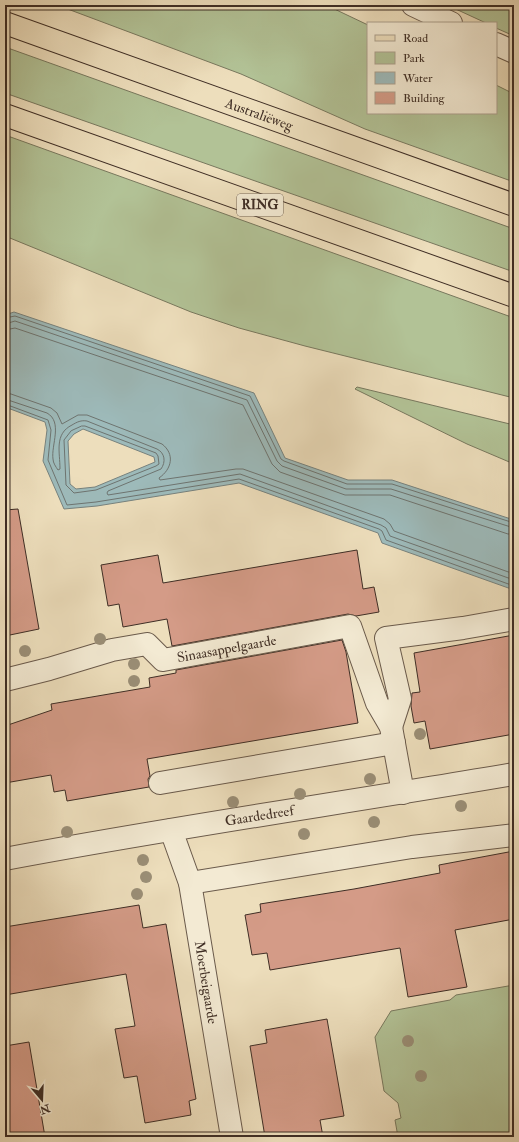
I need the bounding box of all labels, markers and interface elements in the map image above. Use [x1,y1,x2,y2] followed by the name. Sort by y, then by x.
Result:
[367,22,497,114] legend
[403,31,428,46] text: Road
[403,51,425,66] text: Park
[402,71,433,86] text: Water
[403,91,446,106] text: Building
[222,94,297,134] street label: Australiëweg
[237,194,283,216] road number: RING
[176,631,278,666] street label: Sinaasappelgaarde
[224,801,297,829] street label: Gaardedreef
[191,940,222,1025] street label: Moerbeigaarde
[22,1080,62,1120] north arrow
[37,1101,53,1117] text: N

